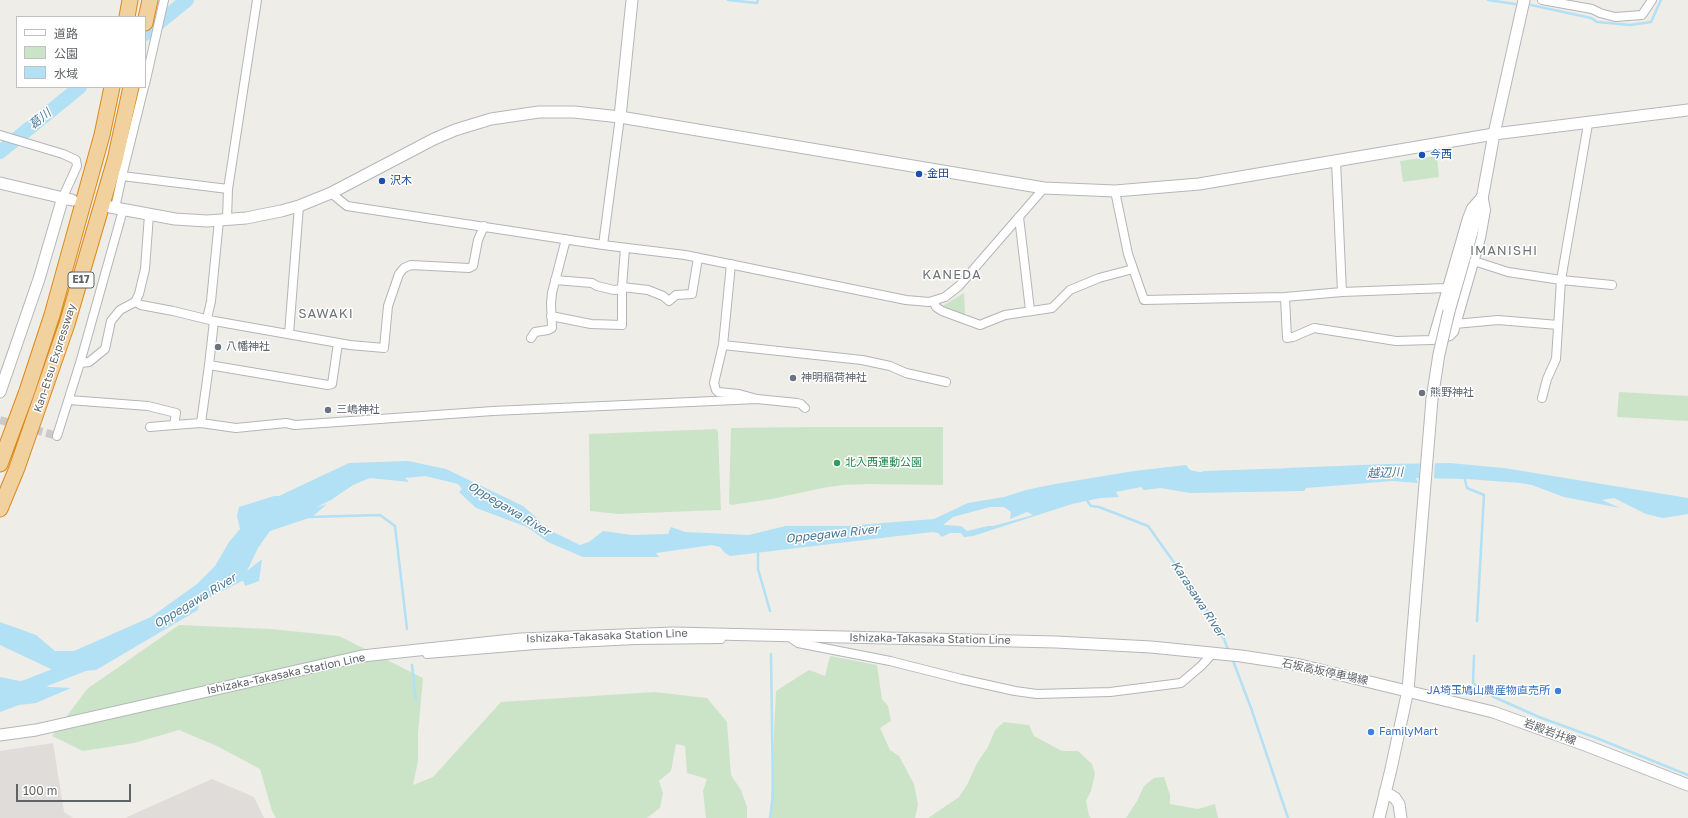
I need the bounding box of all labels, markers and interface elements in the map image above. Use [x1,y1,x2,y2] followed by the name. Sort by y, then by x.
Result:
[16,16,146,88] legend
[54,26,78,41] text: 道路
[54,46,78,61] text: 公園
[54,66,78,81] text: 水域
[26,106,54,132] water label: 葛川
[1430,148,1452,162] place label: 今西
[1417,150,1427,160] marker: 今西
[927,167,949,181] place label: 金田
[914,169,924,179] marker: 金田
[390,174,412,188] place label: 沢木
[377,176,387,186] marker: 沢木
[1470,243,1538,259] district label: IMANISHI
[922,267,982,283] district label: KANEDA
[68,272,94,288] road number: E17
[31,302,79,414] street label: Kan-Etsu Expressway
[298,306,354,322] district label: SAWAKI
[226,340,270,354] place label: 八幡神社
[213,342,223,352] marker: 八幡神社
[801,371,867,385] place label: 神明稲荷神社
[788,373,798,383] marker: 神明稲荷神社
[1430,386,1474,400] place label: 熊野神社
[1417,388,1427,398] marker: 熊野神社
[336,403,380,417] place label: 三嶋神社
[323,405,333,415] marker: 三嶋神社
[845,456,922,470] place label: 北入西運動公園
[832,458,842,468] marker: 北入西運動公園
[1367,465,1403,481] water label: 越辺川
[465,479,553,539] water label: Oppegawa River
[785,522,879,546] water label: Oppegawa River
[1168,558,1228,640] water label: Karasawa River
[151,571,239,631] water label: Oppegawa River
[526,627,688,645] street label: Ishizaka-Takasaka Station Line
[849,631,1011,647] street label: Ishizaka-Takasaka Station Line
[206,651,366,697] street label: Ishizaka-Takasaka Station Line
[1281,656,1369,688] street label: 石坂高坂停車場線
[1427,684,1550,698] place label: JA埼玉鳩山農産物直売所
[1553,686,1563,696] marker: JA埼玉鳩山農産物直売所
[1522,716,1578,748] street label: 岩殿岩井線
[1379,725,1438,739] place label: FamilyMart
[1366,727,1376,737] marker: FamilyMart
[18,776,133,802] scale bar
[23,783,57,798] text: 100 m

